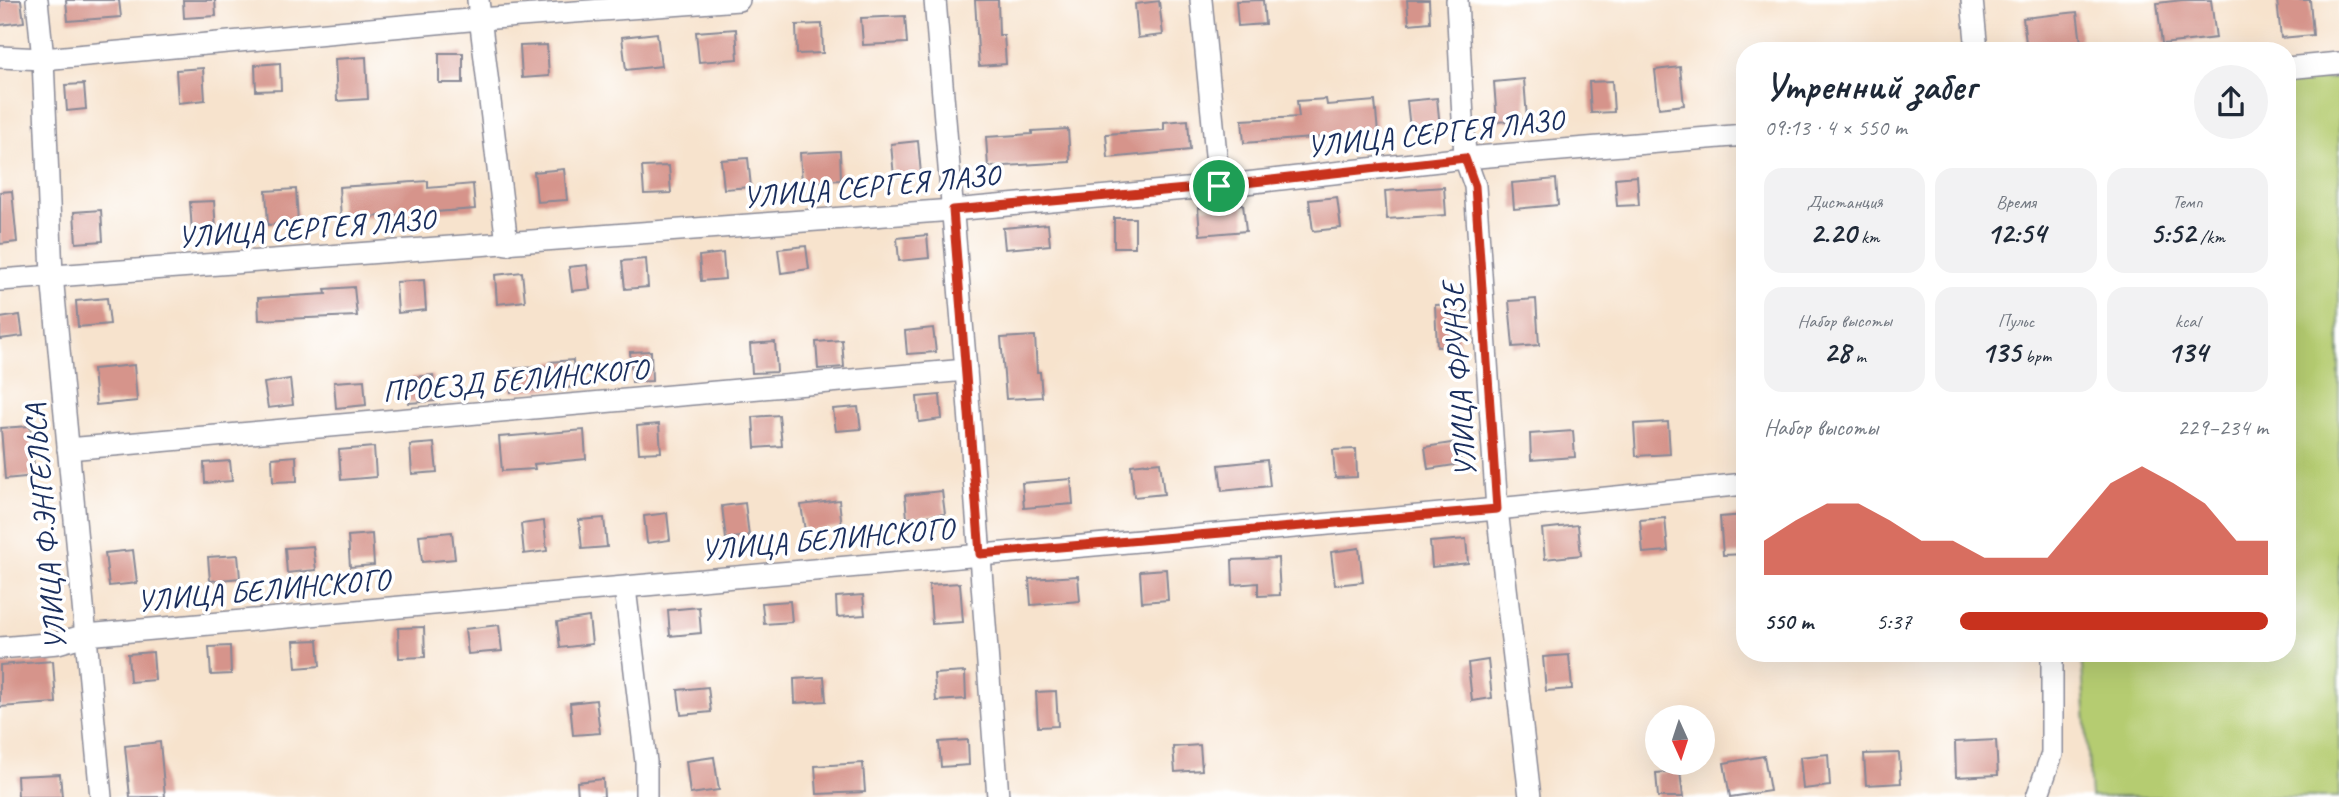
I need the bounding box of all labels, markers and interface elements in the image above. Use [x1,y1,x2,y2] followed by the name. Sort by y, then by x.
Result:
[1764,63,1976,110] text: Утренний забег
[2194,65,2268,139] button: share
[1305,100,1568,165] street label: УЛИЦА СЕРГЕЯ ЛАЗО
[1764,113,1907,142] text: 09:13 · 4 × 550 m
[741,156,1004,216] street label: УЛИЦА СЕРГЕЯ ЛАЗО
[1189,156,1249,216] pin
[1200,167,1238,205] icon: arrive
[1807,190,1883,214] text: Дистанция
[1996,190,2036,214] text: Время
[2172,190,2203,214] text: Темп
[176,200,439,256] street label: УЛИЦА СЕРГЕЯ ЛАЗО
[1810,214,1856,252] text: 2.20
[1986,214,2046,252] text: 12:54
[2150,214,2195,252] text: 5:52
[1856,225,1879,249] text: km
[2195,225,2225,249] text: /km
[1433,278,1485,479] street label: УЛИЦА ФРУНЗЕ
[1798,309,1892,333] text: Набор высоты
[1998,309,2034,333] text: Пульс
[2175,309,2200,333] text: kcal
[1824,333,1851,371] text: 28
[1981,333,2021,371] text: 135
[2167,333,2208,371] text: 134
[1851,344,1866,368] text: m
[2021,344,2051,368] text: bpm
[381,349,652,411] street label: ПРОЕЗД БЕЛИНСКОГО
[15,401,75,652] street label: УЛИЦА Ф.ЭНГЕЛЬСА
[1764,413,1878,442] text: Набор высоты
[2177,413,2268,442] text: 229–234 m
[699,509,958,569] street label: УЛИЦА БЕЛИНСКОГО
[135,560,394,620] street label: УЛИЦА БЕЛИНСКОГО
[1764,607,1813,636] text: 550 m
[1876,607,1912,636] text: 5:37
[1645,705,1715,775] north arrow
[1645,705,1715,775] map controls

